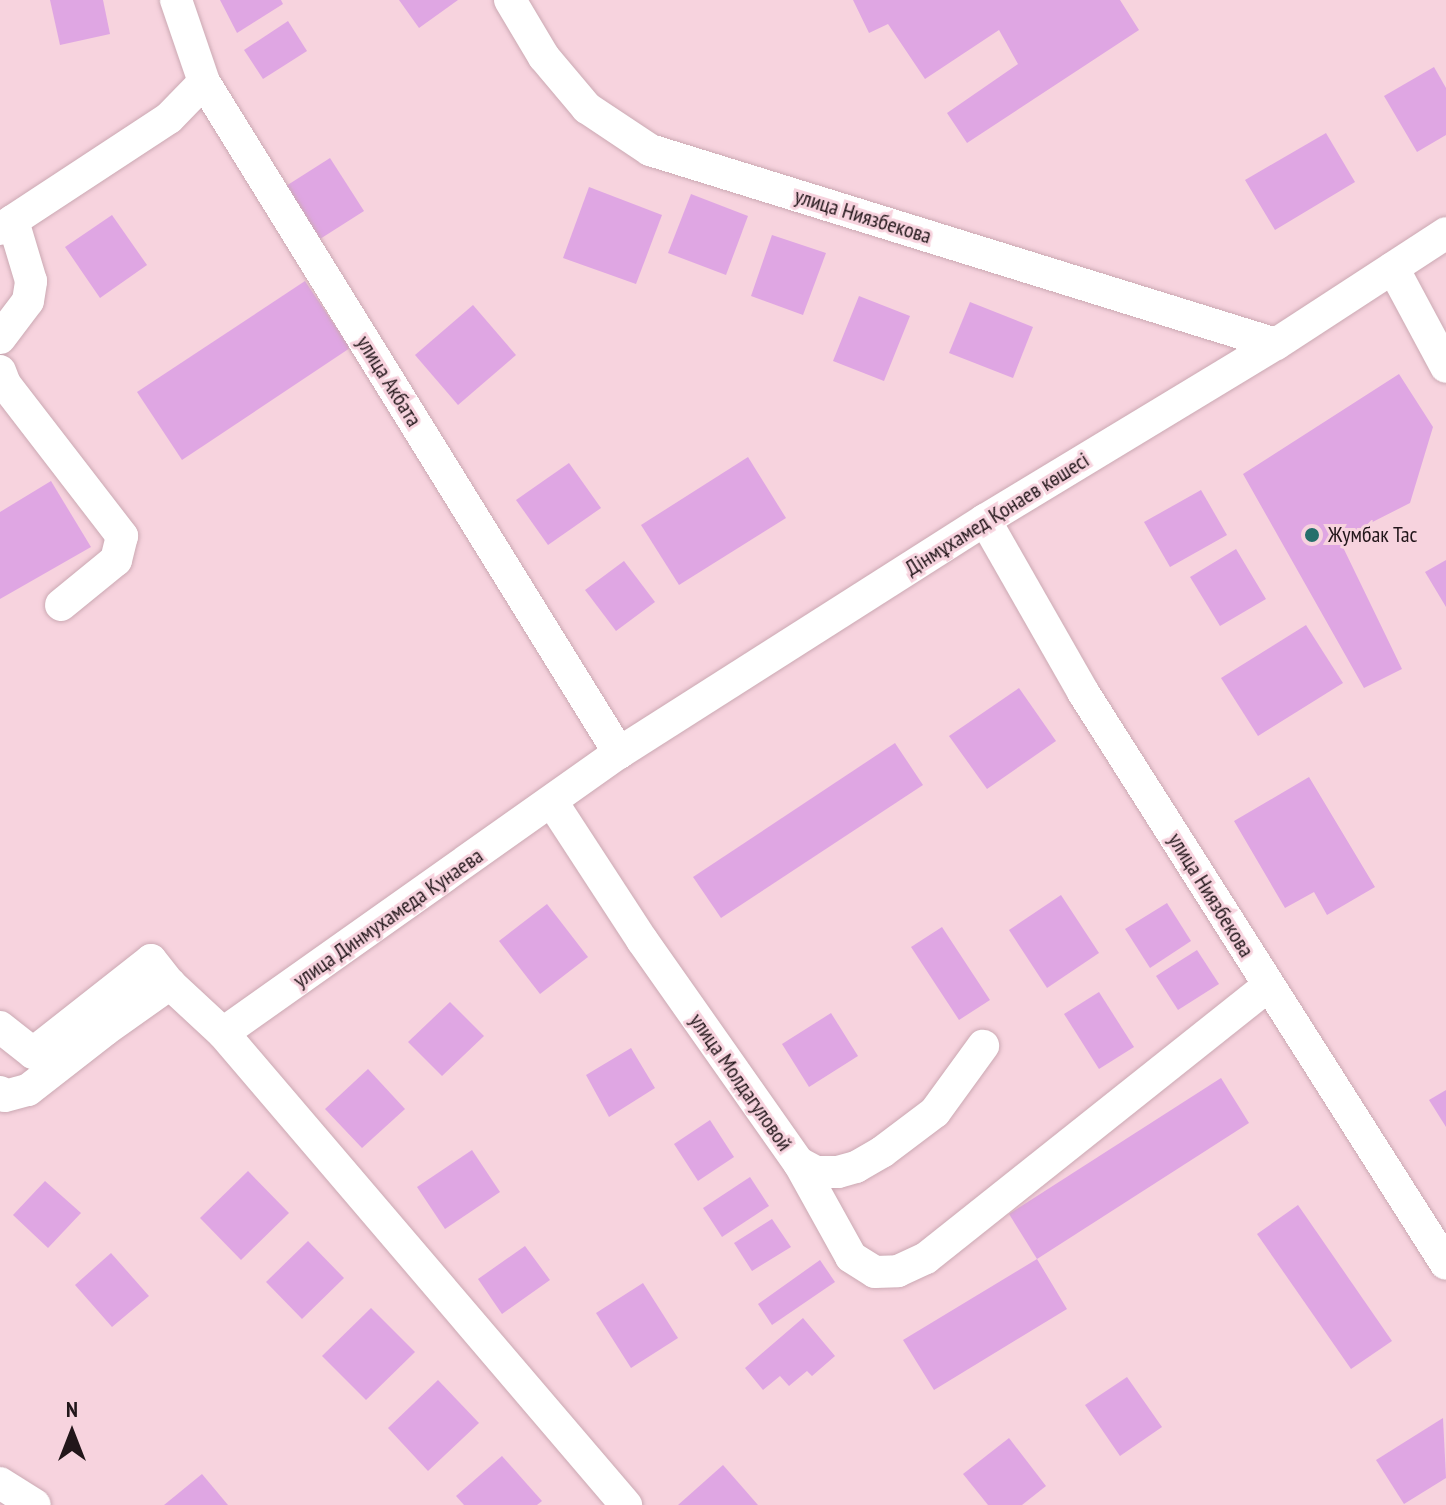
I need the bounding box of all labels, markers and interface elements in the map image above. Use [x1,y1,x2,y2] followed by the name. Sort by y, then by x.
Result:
[791,183,935,249] street label: улица Ниязбекова
[351,330,427,432] street label: улица Акбата
[900,447,1094,581] street label: Дінмұхамед Қонаев көшесі
[1328,522,1418,548] place label: Жумбак Тас
[1303,526,1321,544] marker: Жумбак Тас
[1162,828,1260,962] street label: улица Ниязбекова
[288,842,488,994] street label: улица Динмухамеда Кунаева
[684,1008,798,1156] street label: улица Молдагуловой
[32,1393,112,1473] north arrow
[66,1395,78,1423] text: N

